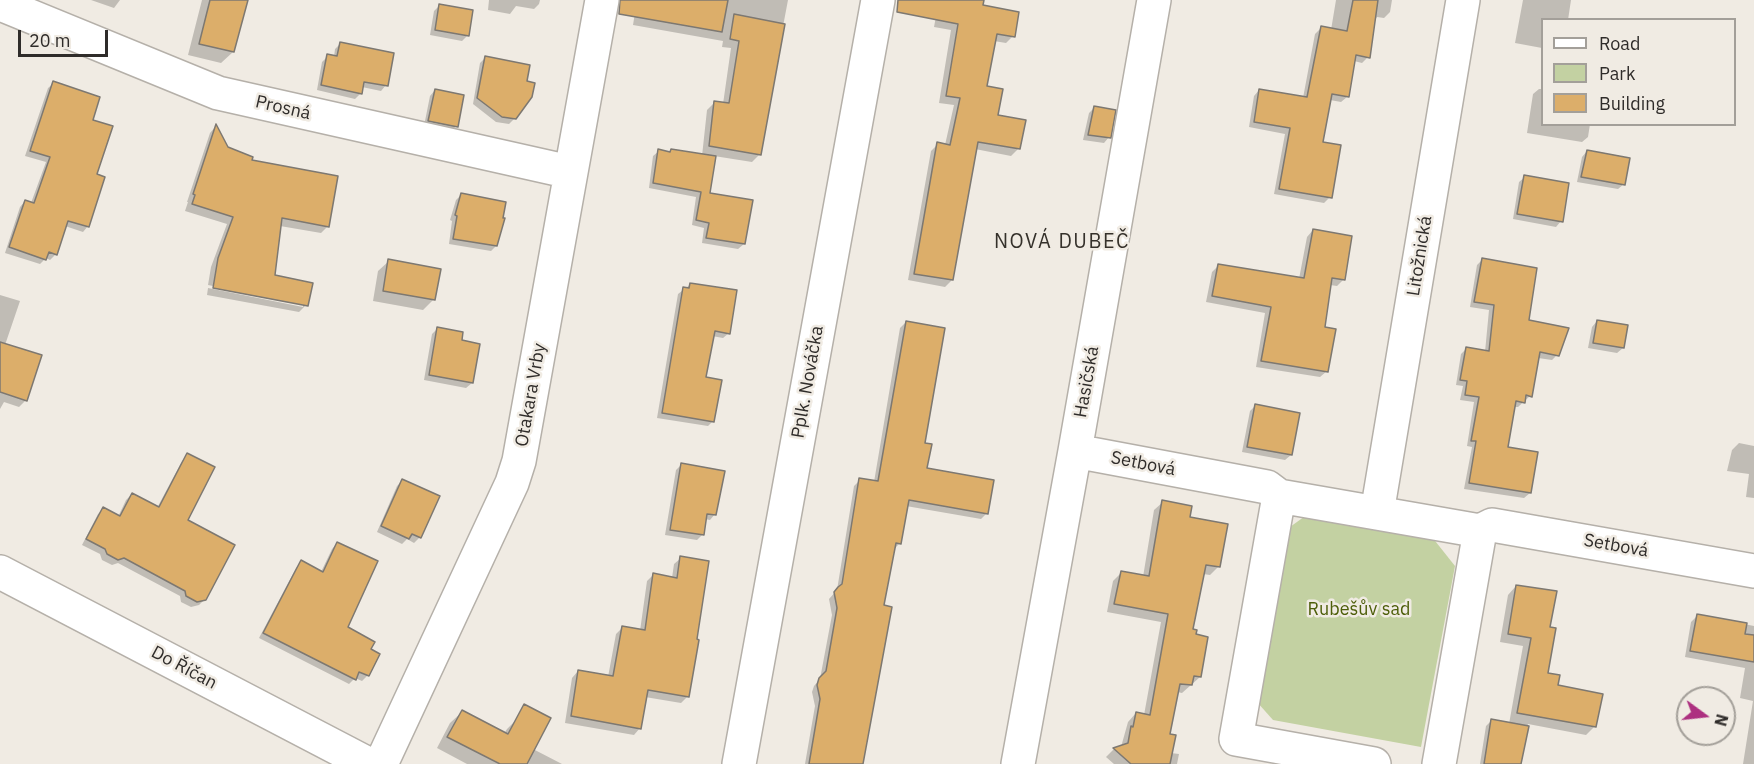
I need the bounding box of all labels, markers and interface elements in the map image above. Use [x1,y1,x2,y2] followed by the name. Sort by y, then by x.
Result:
[21,18,111,56] scale bar
[1541,18,1736,126] legend
[29,29,71,52] text: 20 m
[1599,32,1640,55] text: Road
[1599,62,1635,85] text: Park
[253,91,313,125] street label: Prosná
[1599,92,1665,115] text: Building
[1403,214,1437,298] street label: Litožnická
[994,230,1130,254] district label: NOVÁ DUBEČ
[787,324,829,440] street label: Pplk. Nováčka
[511,342,551,448] street label: Otakara Vrby
[1070,344,1104,420] street label: Hasičská
[1109,447,1177,481] street label: Setbová
[1582,530,1650,562] street label: Setbová
[1308,599,1410,621] park label: Rubešův sad
[147,642,221,694] street label: Do Říčan
[1676,686,1736,746] north arrow
[1710,712,1733,728] text: N

